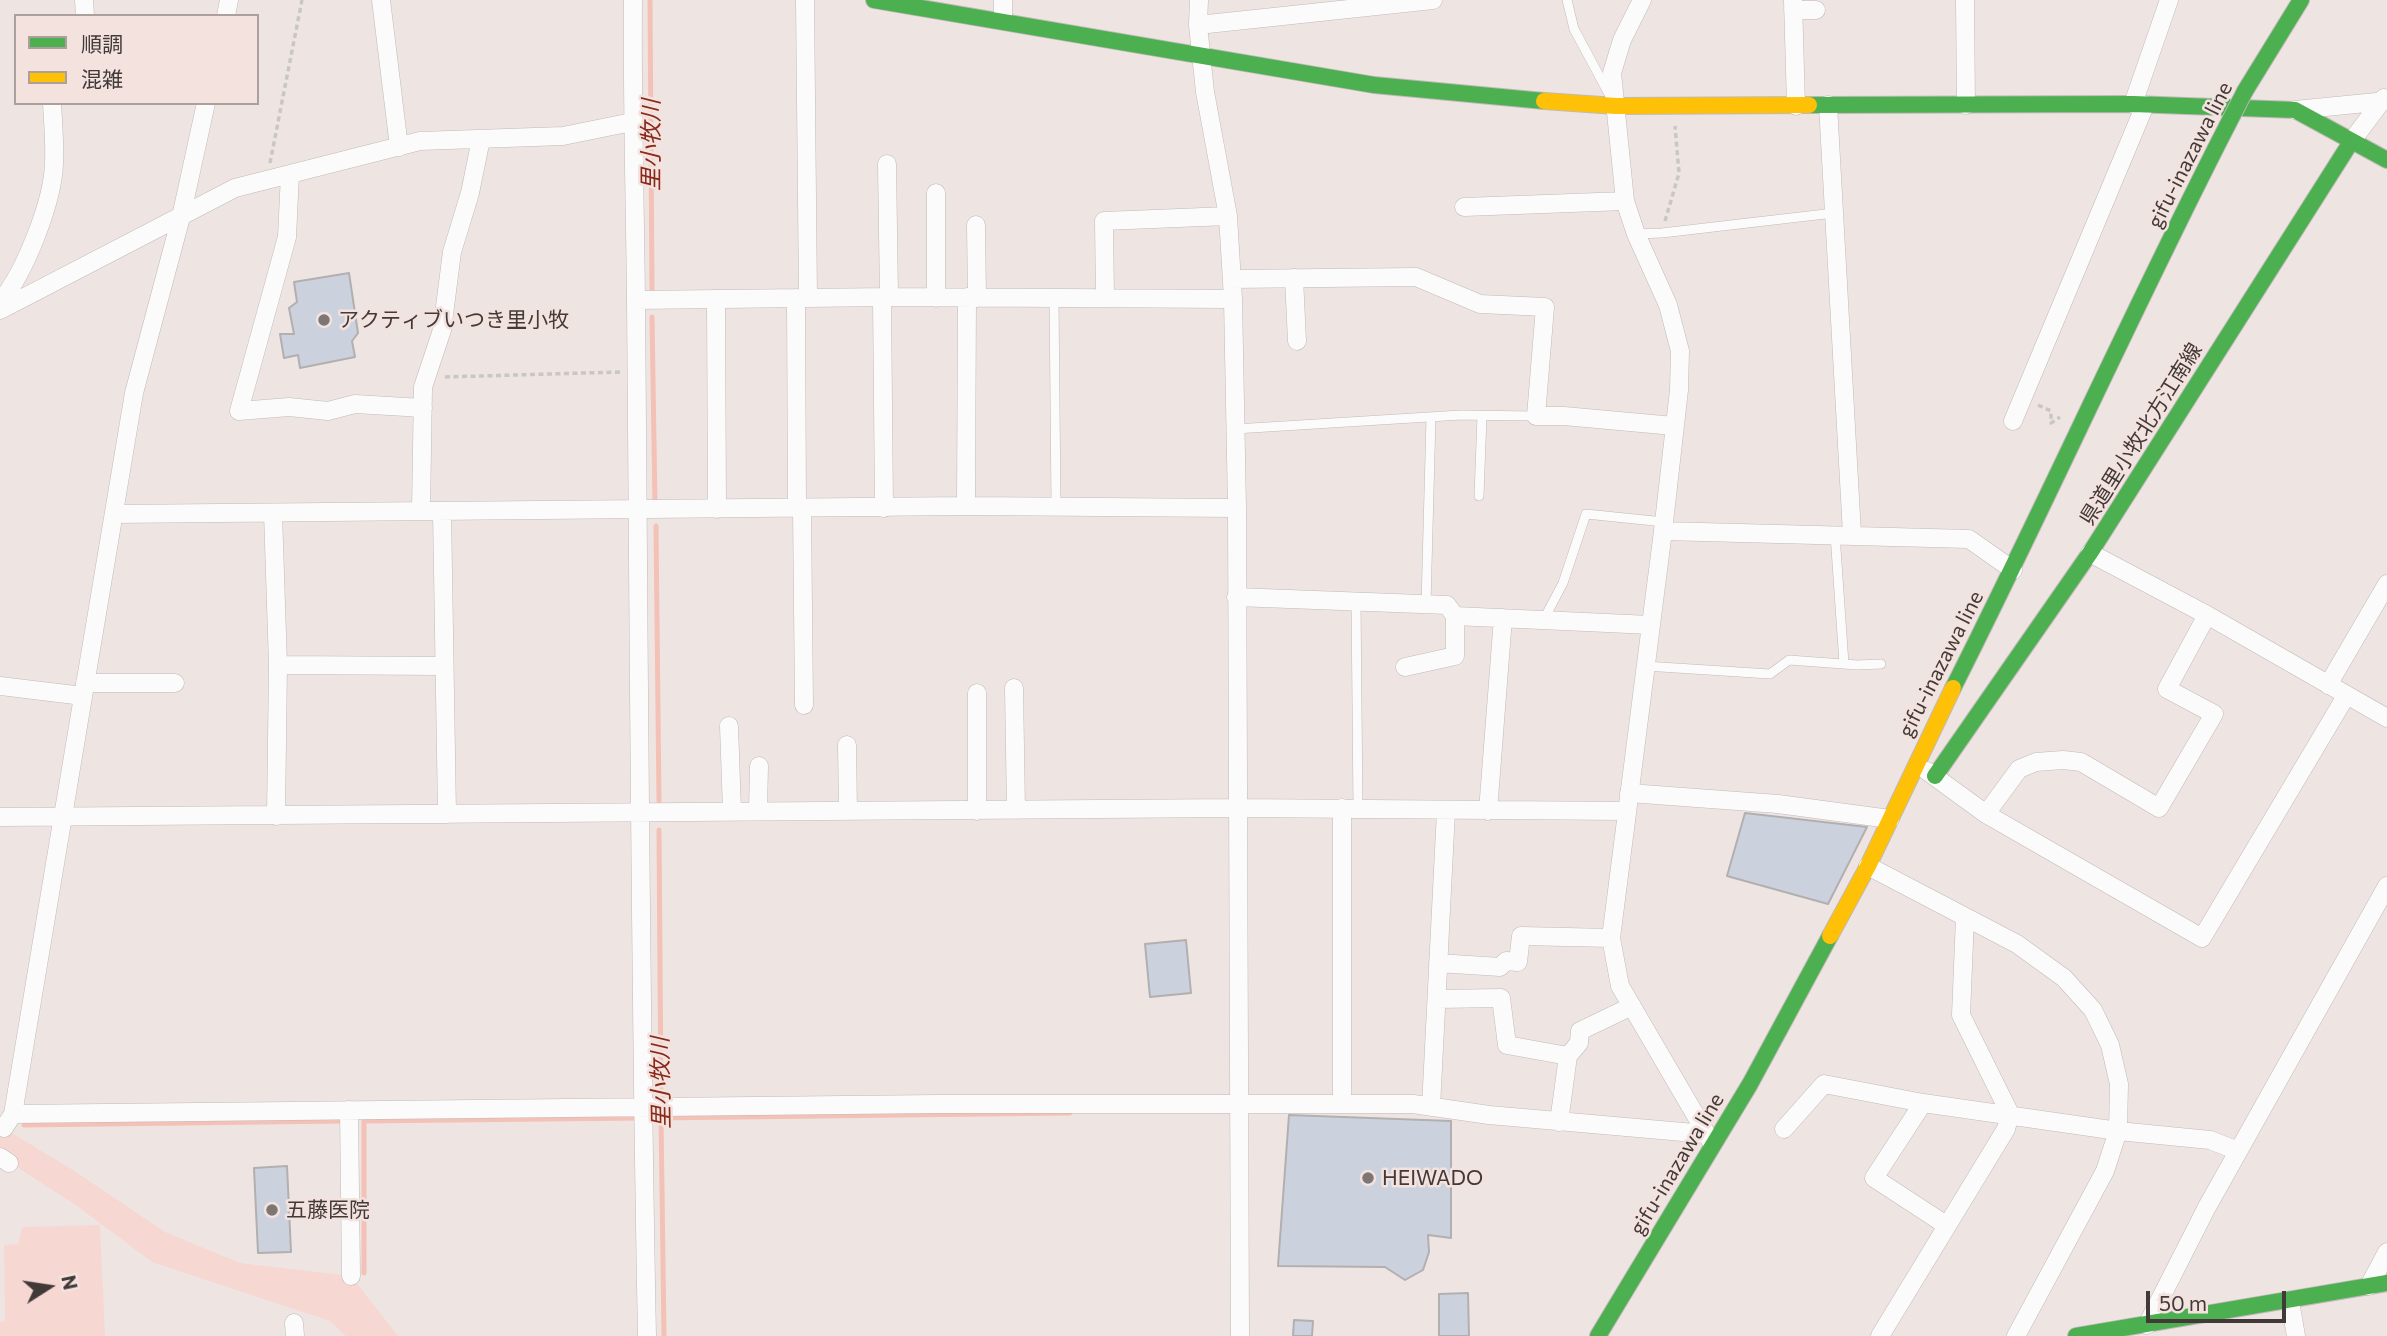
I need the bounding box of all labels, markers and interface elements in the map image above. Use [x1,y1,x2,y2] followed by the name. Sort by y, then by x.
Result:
[14,14,259,105] legend
[81,31,123,56] text: 順調
[81,66,123,91] text: 混雑
[2142,78,2238,232] street label: gifu-inazawa line
[637,99,665,191] water label: 里小牧川
[338,307,569,333] place label: アクティブいつき里小牧
[316,312,332,328] marker: アクティブいつき里小牧
[2075,338,2207,530] street label: 県道里小牧北方江南線
[1893,587,1989,741] street label: gifu-inazawa line
[646,1037,676,1129] water label: 里小牧川
[1625,1089,1729,1239] street label: gifu-inazawa line
[1382,1165,1483,1191] place label: HEIWADO
[1360,1170,1376,1186] marker: HEIWADO
[286,1197,370,1223] place label: 五藤医院
[264,1202,280,1218] marker: 五藤医院
[14,1252,84,1322] north arrow
[57,1273,83,1292] text: N
[2149,1276,2289,1320] scale bar
[2159,1290,2207,1315] text: 50 m

